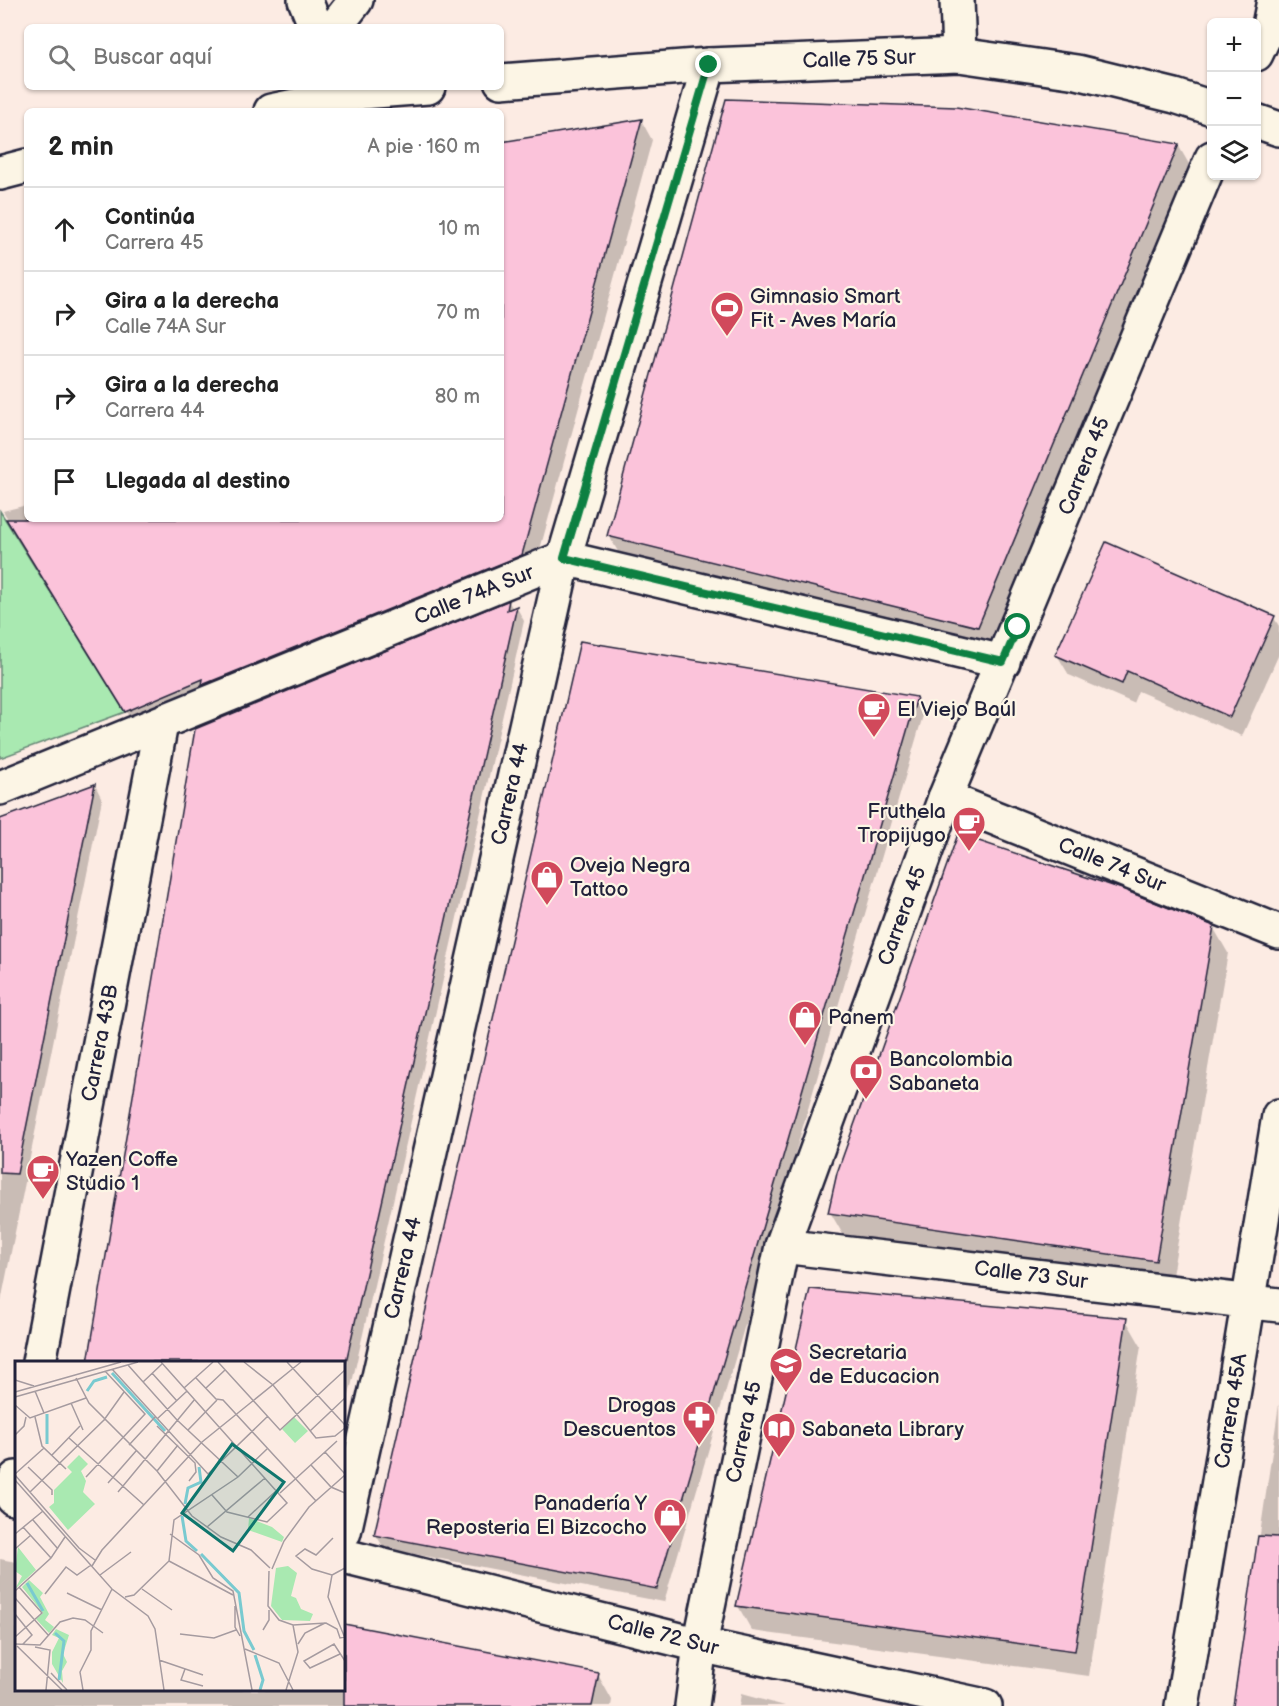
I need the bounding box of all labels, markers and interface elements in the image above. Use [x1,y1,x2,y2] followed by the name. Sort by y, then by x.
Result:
[1207,18,1261,180] map controls
[1207,18,1261,72] button: +
[24,24,504,90] search box
[45,41,78,74] icon: search
[93,44,212,71] text: Buscar aquí
[802,45,916,73] street label: Calle 75 Sur
[695,51,721,77] route end
[1207,72,1261,126] button: −
[1207,126,1261,180] button: layers
[48,132,114,163] text: 2 min
[368,135,480,159] text: A pie · 160 m
[105,204,195,231] text: Continúa
[48,213,81,246] icon: ahead
[439,217,480,241] text: 10 m
[105,231,204,255] text: Carrera 45
[750,284,901,333] place label: Gimnasio Smart Fit - Aves María
[105,288,279,315] text: Gira a la derecha
[709,290,745,337] sports icon: Gimnasio Smart Fit - Aves María
[48,297,81,330] icon: right
[436,301,480,325] text: 70 m
[105,315,226,339] text: Calle 74A Sur
[105,372,279,399] text: Gira a la derecha
[48,381,81,414] icon: right
[435,385,480,409] text: 80 m
[105,399,204,423] text: Carrera 44
[1053,413,1115,519] street label: Carrera 45
[48,465,81,498] icon: arrive
[105,468,290,495] text: Llegada al destino
[411,560,538,630] street label: Calle 74A Sur
[1004,613,1030,639] route start
[856,691,892,738] cafe icon: El Viejo Baúl
[897,697,1016,722] place label: El Viejo Baúl
[486,740,534,848] street label: Carrera 44
[857,799,946,848] place label: Fruthela Tropijugo
[951,805,987,852] cafe icon: Fruthela Tropijugo
[1054,832,1170,898] street label: Calle 74 Sur
[570,853,690,902] place label: Oveja Negra Tattoo
[529,859,565,906] shop icon: Oveja Negra Tattoo
[873,863,931,969] street label: Carrera 45
[76,982,124,1104] street label: Carrera 43B
[787,999,823,1046] shop icon: Panem
[828,1005,894,1030] place label: Panem
[889,1047,1013,1096] place label: Bancolombia Sabaneta
[848,1053,884,1100] bank icon: Bancolombia Sabaneta
[65,1147,178,1196] place label: Yazen Coffe Studio 1
[25,1153,61,1200] cafe icon: Yazen Coffe Studio 1
[379,1214,427,1322] street label: Carrera 44
[973,1256,1090,1294] street label: Calle 73 Sur
[809,1340,940,1389] place label: Secretaria de Educacion
[768,1346,804,1393] school or university icon: Secretaria de Educacion
[1210,1351,1252,1470] street label: Carrera 45A
[15,1361,345,1691] inset map
[721,1379,767,1485] street label: Carrera 45
[563,1393,676,1442] place label: Drogas Descuentos
[681,1399,717,1446] pharmacy icon: Drogas Descuentos
[761,1411,797,1458] library icon: Sabaneta Library
[802,1417,964,1442] place label: Sabaneta Library
[426,1491,648,1540] place label: Panadería Y Reposteria El Bizcocho
[652,1497,688,1544] shop icon: Panadería Y Reposteria El Bizcocho
[605,1609,722,1661] street label: Calle 72 Sur

